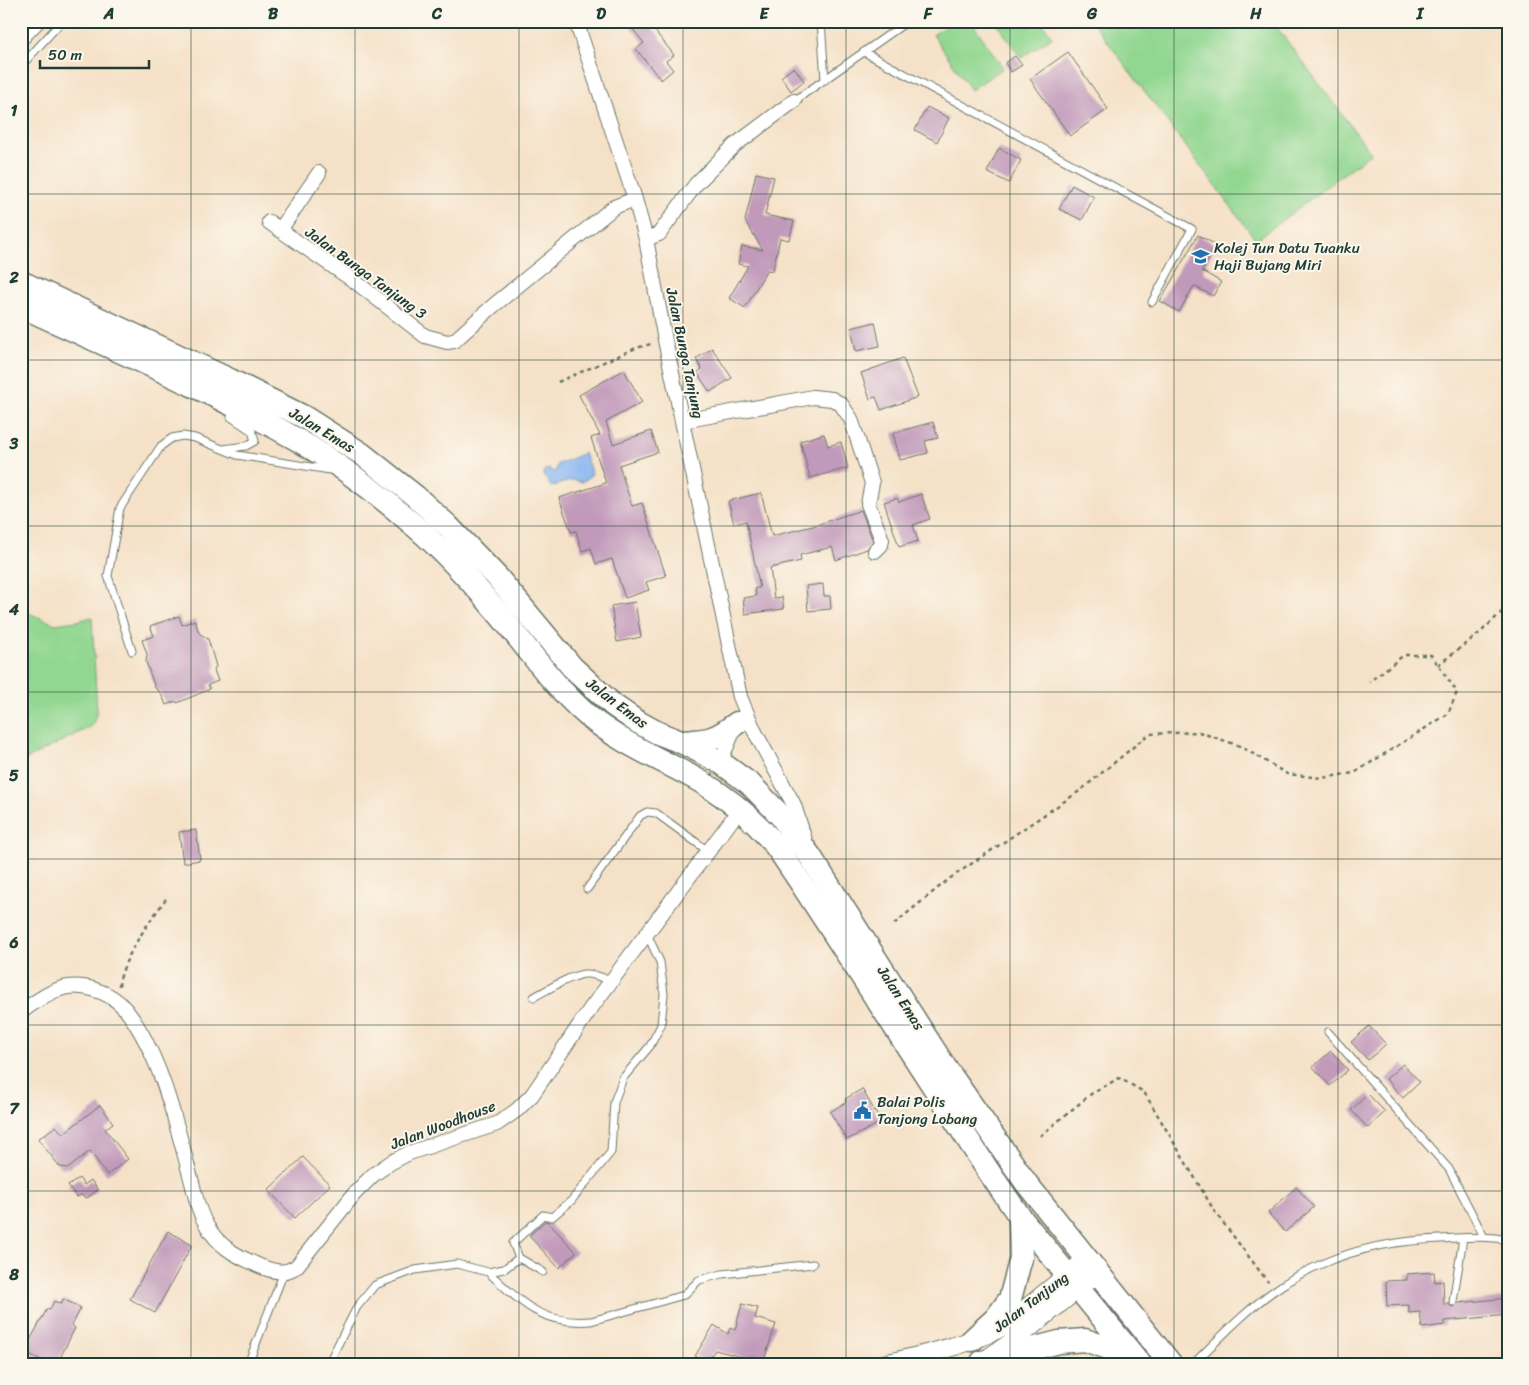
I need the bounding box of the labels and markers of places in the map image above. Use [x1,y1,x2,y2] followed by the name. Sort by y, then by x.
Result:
[1214,235,1360,278] place label: Kolej Tun Datu Tuanku Haji Bujang Miri
[1190,247,1210,267] school or university icon: Kolej Tun Datu Tuanku Haji Bujang Miri
[877,1089,978,1132] place label: Balai Polis Tanjong Lobang
[853,1101,873,1121] public building icon: Balai Polis Tanjong Lobang

